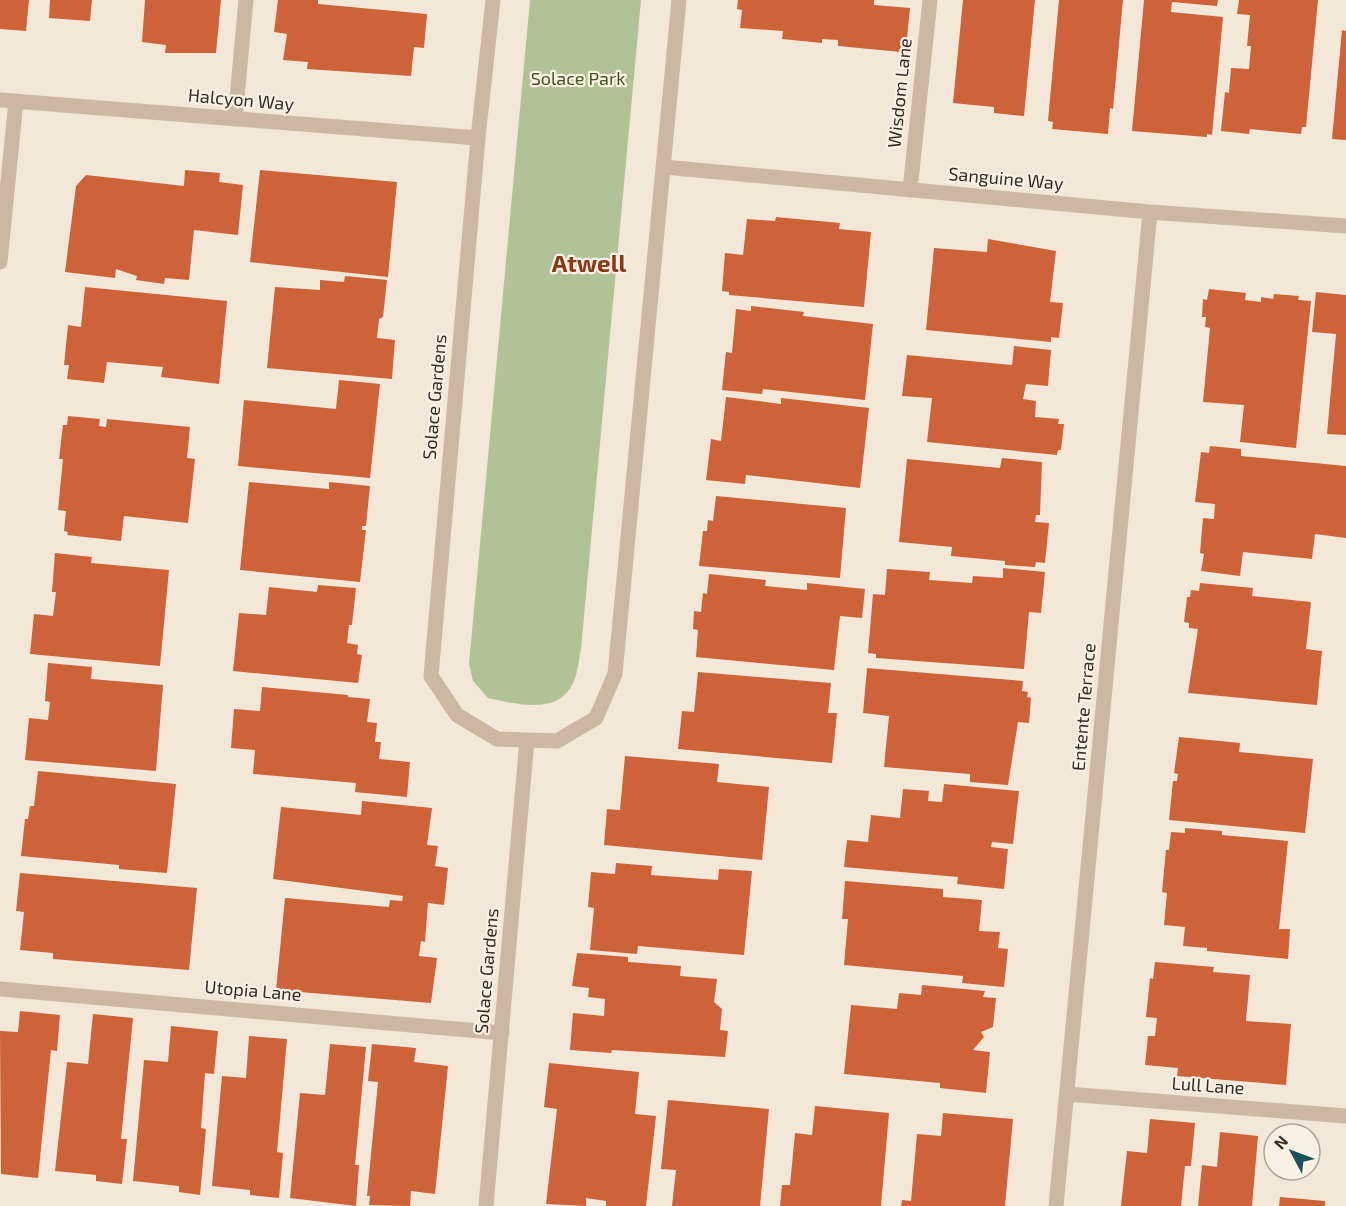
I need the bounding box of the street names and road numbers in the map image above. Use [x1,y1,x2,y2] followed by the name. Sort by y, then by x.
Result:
[882,37,916,149] street label: Wisdom Lane
[187,83,295,115] street label: Halcyon Way
[948,162,1065,194] street label: Sanguine Way
[418,333,450,460] street label: Solace Gardens
[1066,642,1100,772] street label: Entente Terrace
[470,907,502,1034] street label: Solace Gardens
[204,975,302,1005] street label: Utopia Lane
[1171,1071,1245,1099] street label: Lull Lane

